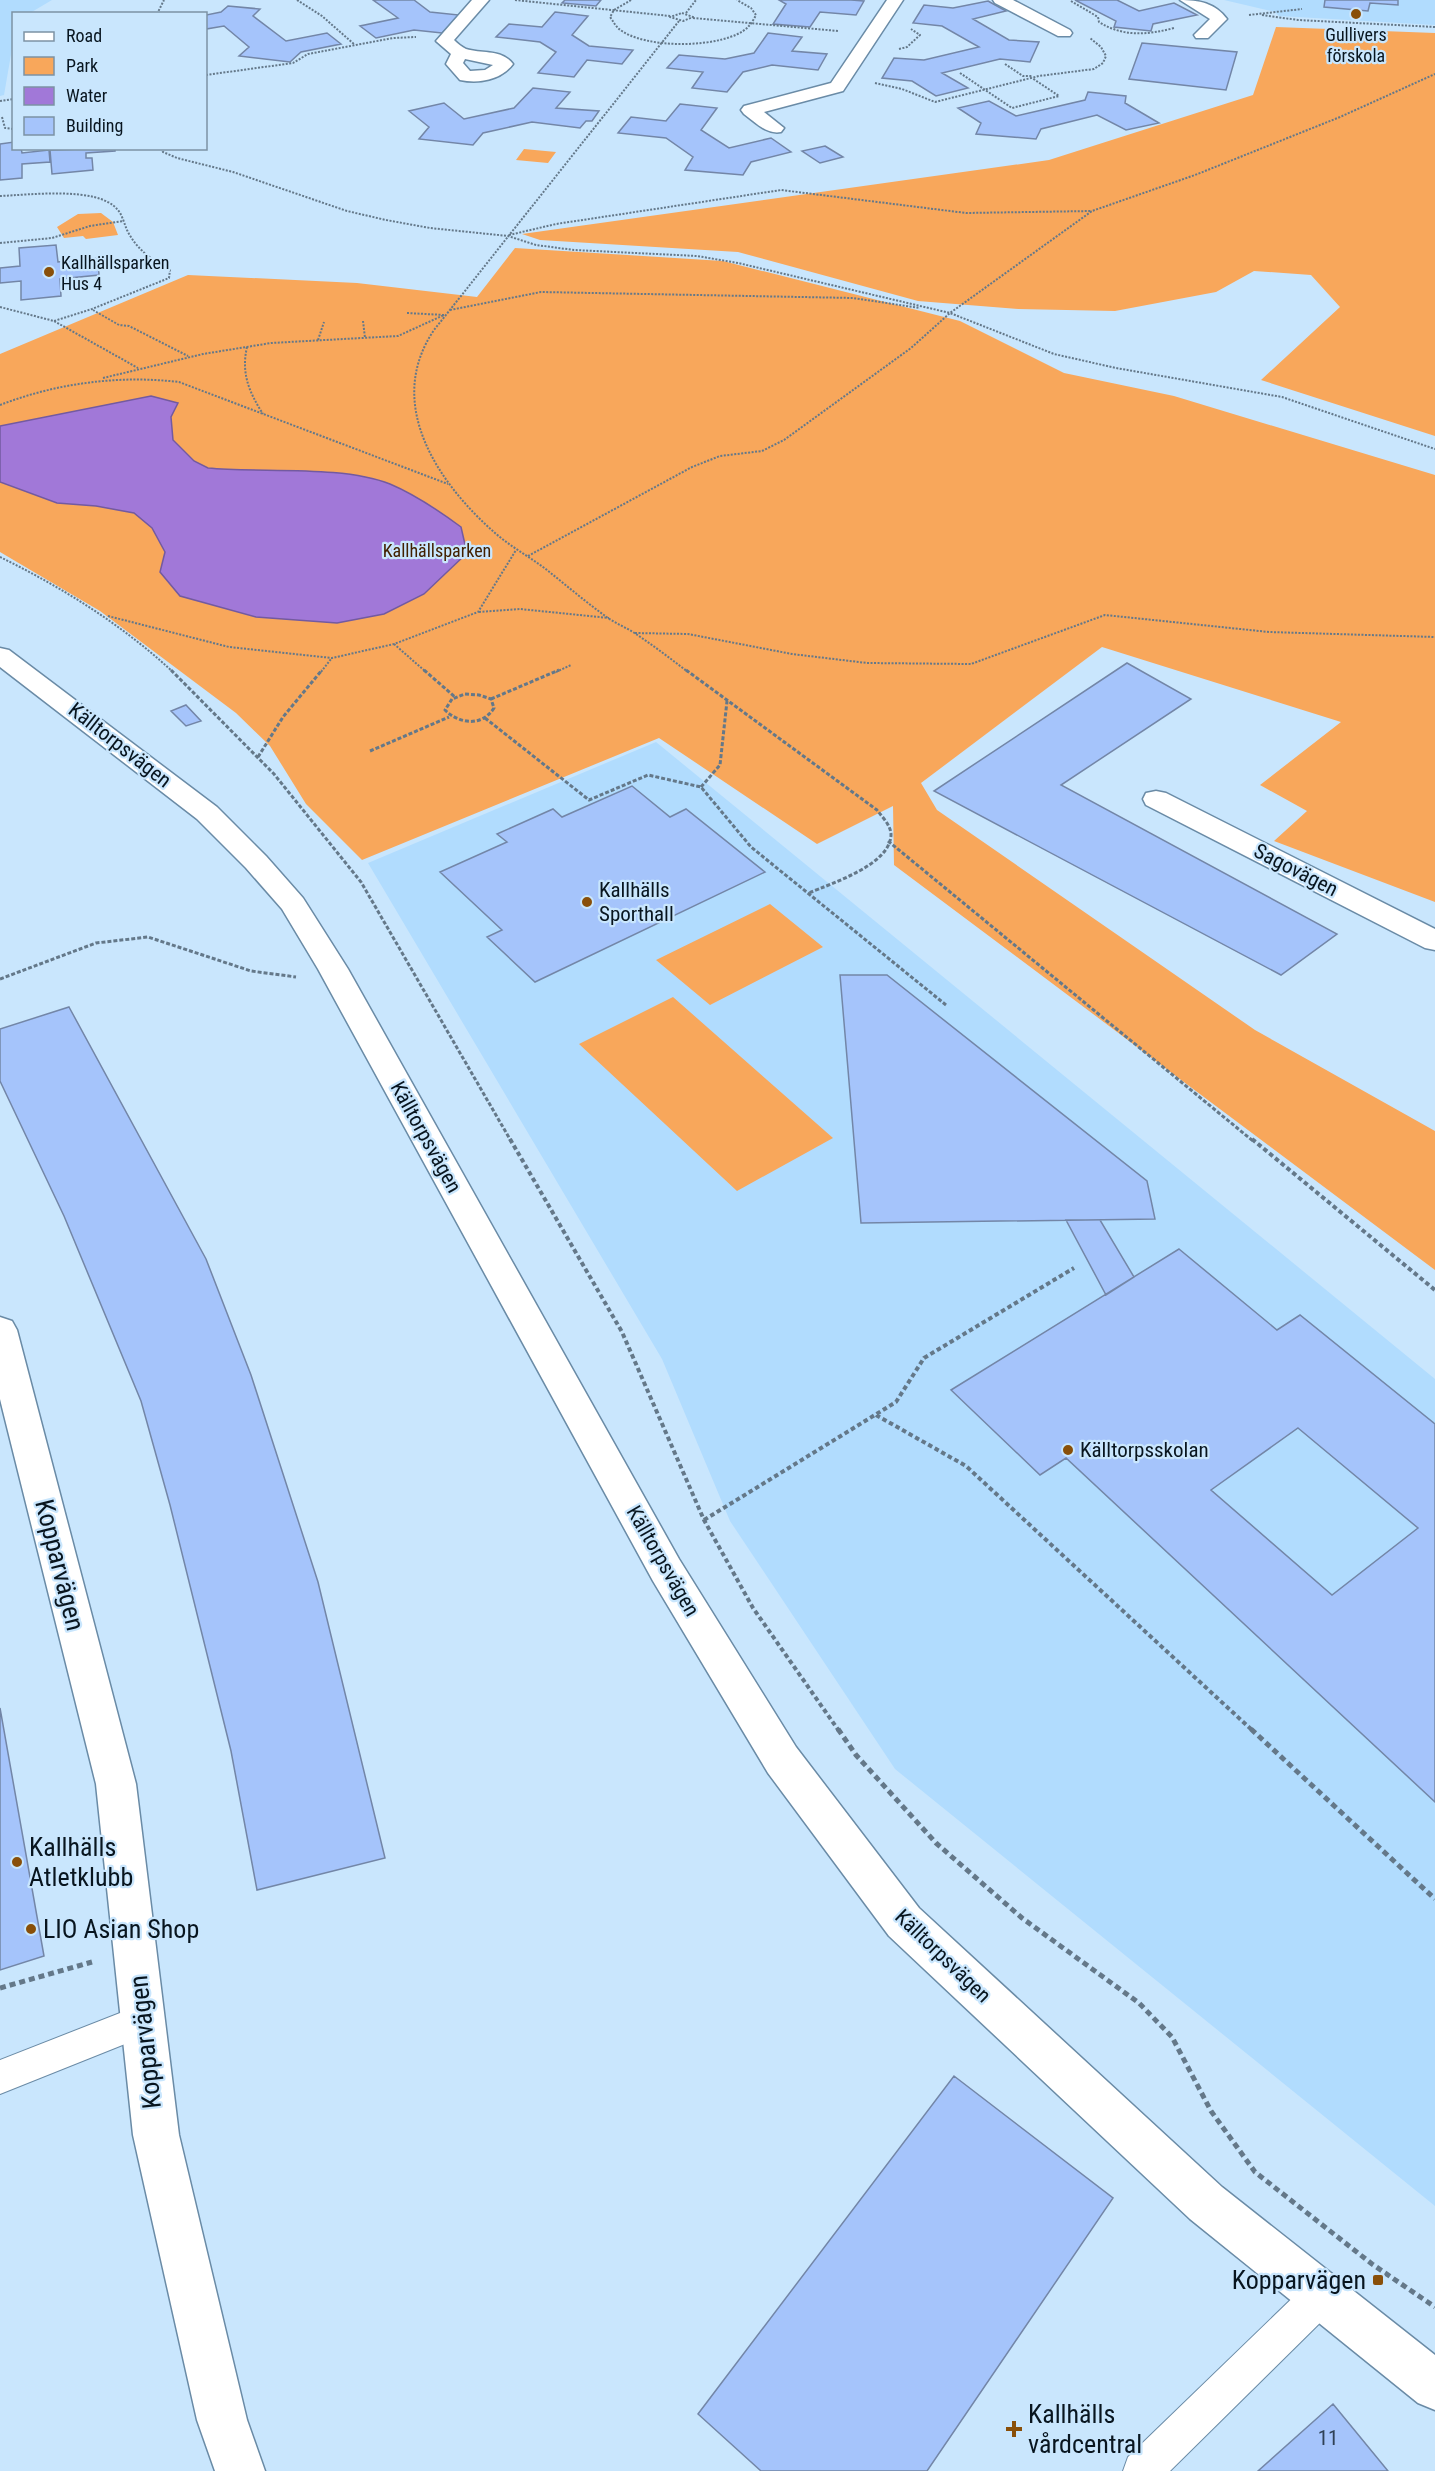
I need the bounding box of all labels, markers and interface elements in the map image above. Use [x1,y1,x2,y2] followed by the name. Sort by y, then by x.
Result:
[1349,7,1363,21] marker: Gullivers förskola
[12,12,207,150] legend
[1325,24,1387,66] place label: Gullivers förskola
[66,25,102,46] text: Road
[66,55,98,76] text: Park
[66,85,108,106] text: Water
[66,115,123,136] text: Building
[61,252,170,294] place label: Kallhällsparken Hus 4
[42,265,56,279] marker: Kallhällsparken Hus 4
[383,540,491,561] park label: Kallhällsparken
[64,698,176,792] street label: Källtorpsvägen
[1250,839,1342,901] street label: Sagovägen
[599,878,674,926] place label: Kallhälls Sporthall
[580,895,594,909] marker: Kallhälls Sporthall
[386,1077,466,1197] street label: Källtorpsvägen
[1080,1438,1209,1462] place label: Källtorpsskolan
[1061,1443,1075,1457] marker: Källtorpsskolan
[29,1496,91,1634] street label: Kopparvägen
[622,1502,704,1620] street label: Källtorpsvägen
[29,1832,133,1892] place label: Kallhälls Atletklubb
[10,1855,24,1869] marker: Kallhälls Atletklubb
[890,1905,996,2007] street label: Källtorpsvägen
[43,1914,199,1944] place label: LIO Asian Shop
[24,1922,38,1936] marker: LIO Asian Shop
[123,1974,167,2110] street label: Kopparvägen
[1232,2265,1366,2295] place label: Kopparvägen
[1371,2273,1385,2287] marker: Kopparvägen
[1028,2399,1142,2459] place label: Kallhälls vårdcentral
[1005,2420,1023,2438] marker: Kallhälls vårdcentral
[1318,2426,1338,2450] house number: 11

